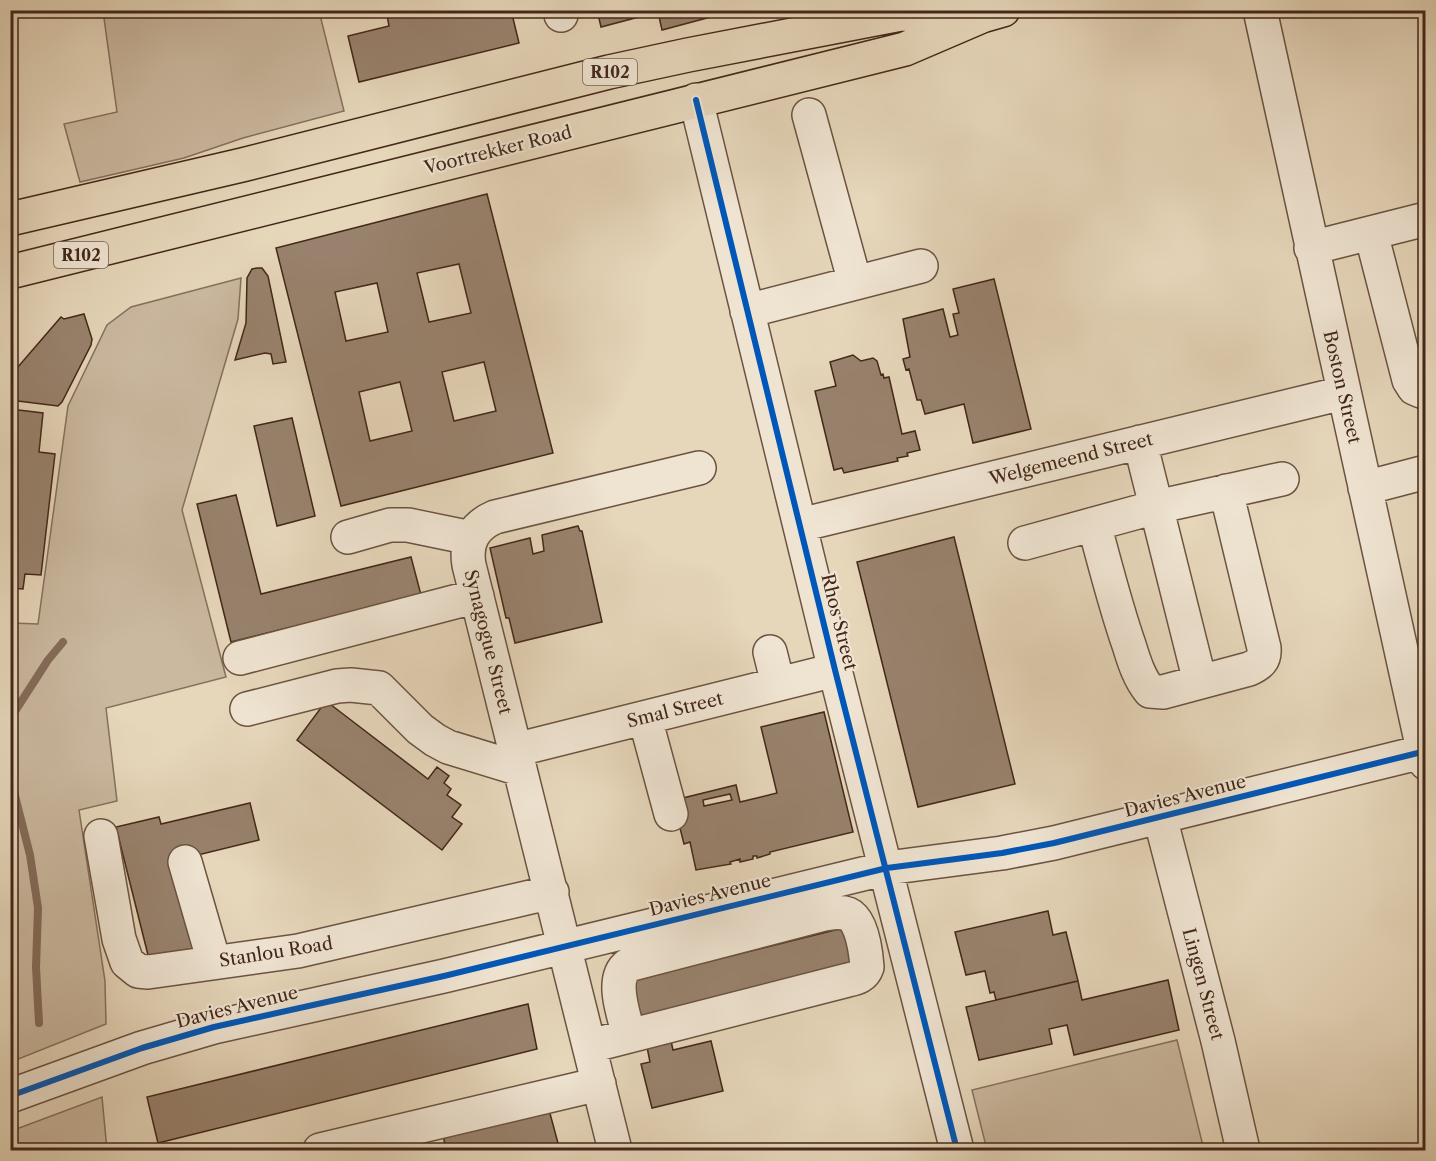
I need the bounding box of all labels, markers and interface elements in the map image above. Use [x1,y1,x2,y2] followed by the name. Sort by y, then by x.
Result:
[583,59,637,85] road number: R102
[421,121,574,179] street label: Voortrekker Road
[54,242,108,268] road number: R102
[1318,328,1366,447] street label: Boston Street
[986,428,1156,490] street label: Welgemeend Street
[459,567,517,717] street label: Synagogue Street
[816,571,862,673] street label: Rhos Street
[625,687,726,733] street label: Smal Street
[1122,770,1248,822] street label: Davies Avenue
[647,869,773,921] street label: Davies Avenue
[1177,926,1229,1043] street label: Lingen Street
[218,932,334,972] street label: Stanlou Road
[174,981,300,1033] street label: Davies Avenue

